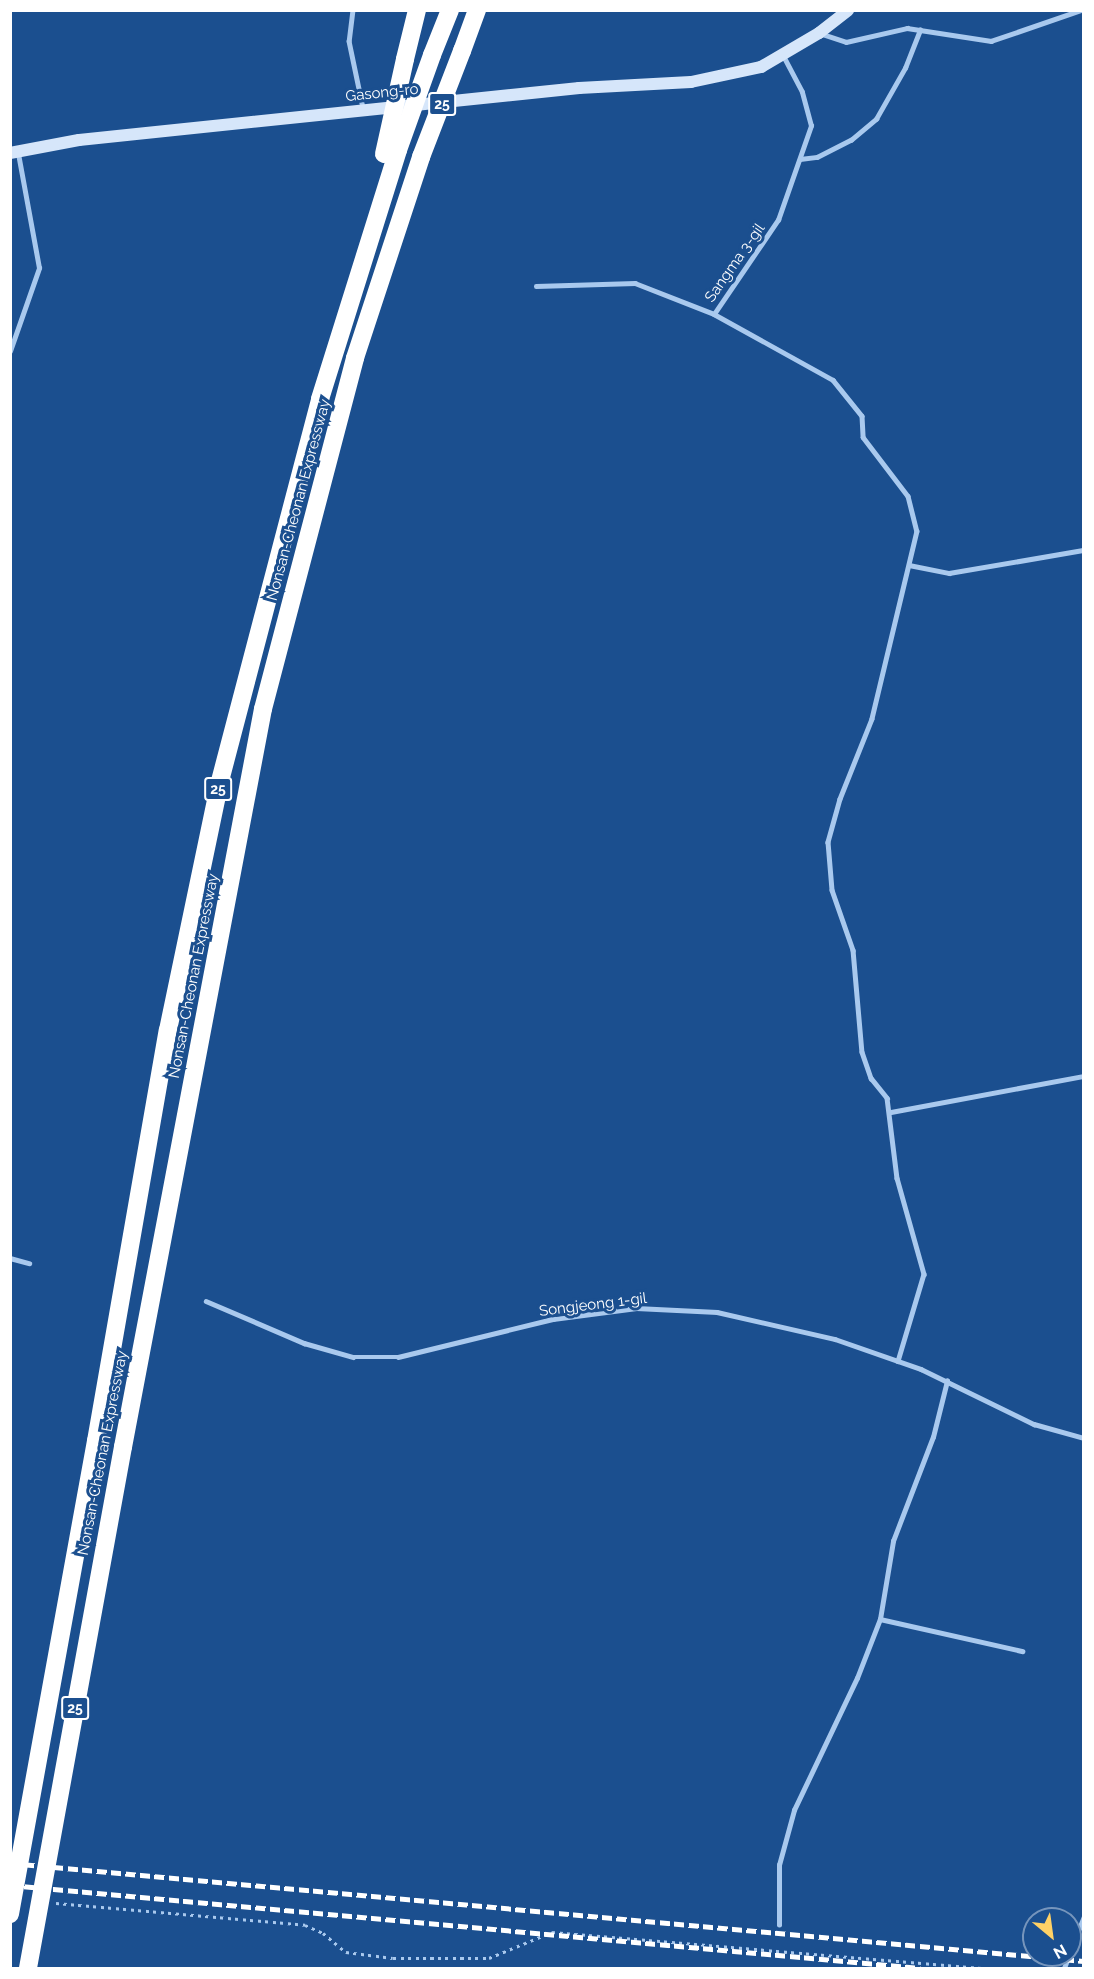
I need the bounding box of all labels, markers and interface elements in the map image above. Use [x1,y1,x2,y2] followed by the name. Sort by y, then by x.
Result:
[345,80,419,106] street label: Gasong-ro
[427,93,457,115] road number: 25
[701,220,769,306] street label: Sangma 3-gil
[263,397,335,603] street label: Nonsan-Cheonan Expressway
[203,778,233,800] road number: 25
[165,872,223,1080] street label: Nonsan-Cheonan Expressway
[538,1289,648,1321] street label: Songjeong 1-gil
[74,1349,132,1557] street label: Nonsan-Cheonan Expressway
[60,1697,90,1719] road number: 25
[1022,1907,1082,1967] north arrow
[1050,1940,1070,1963] text: N

